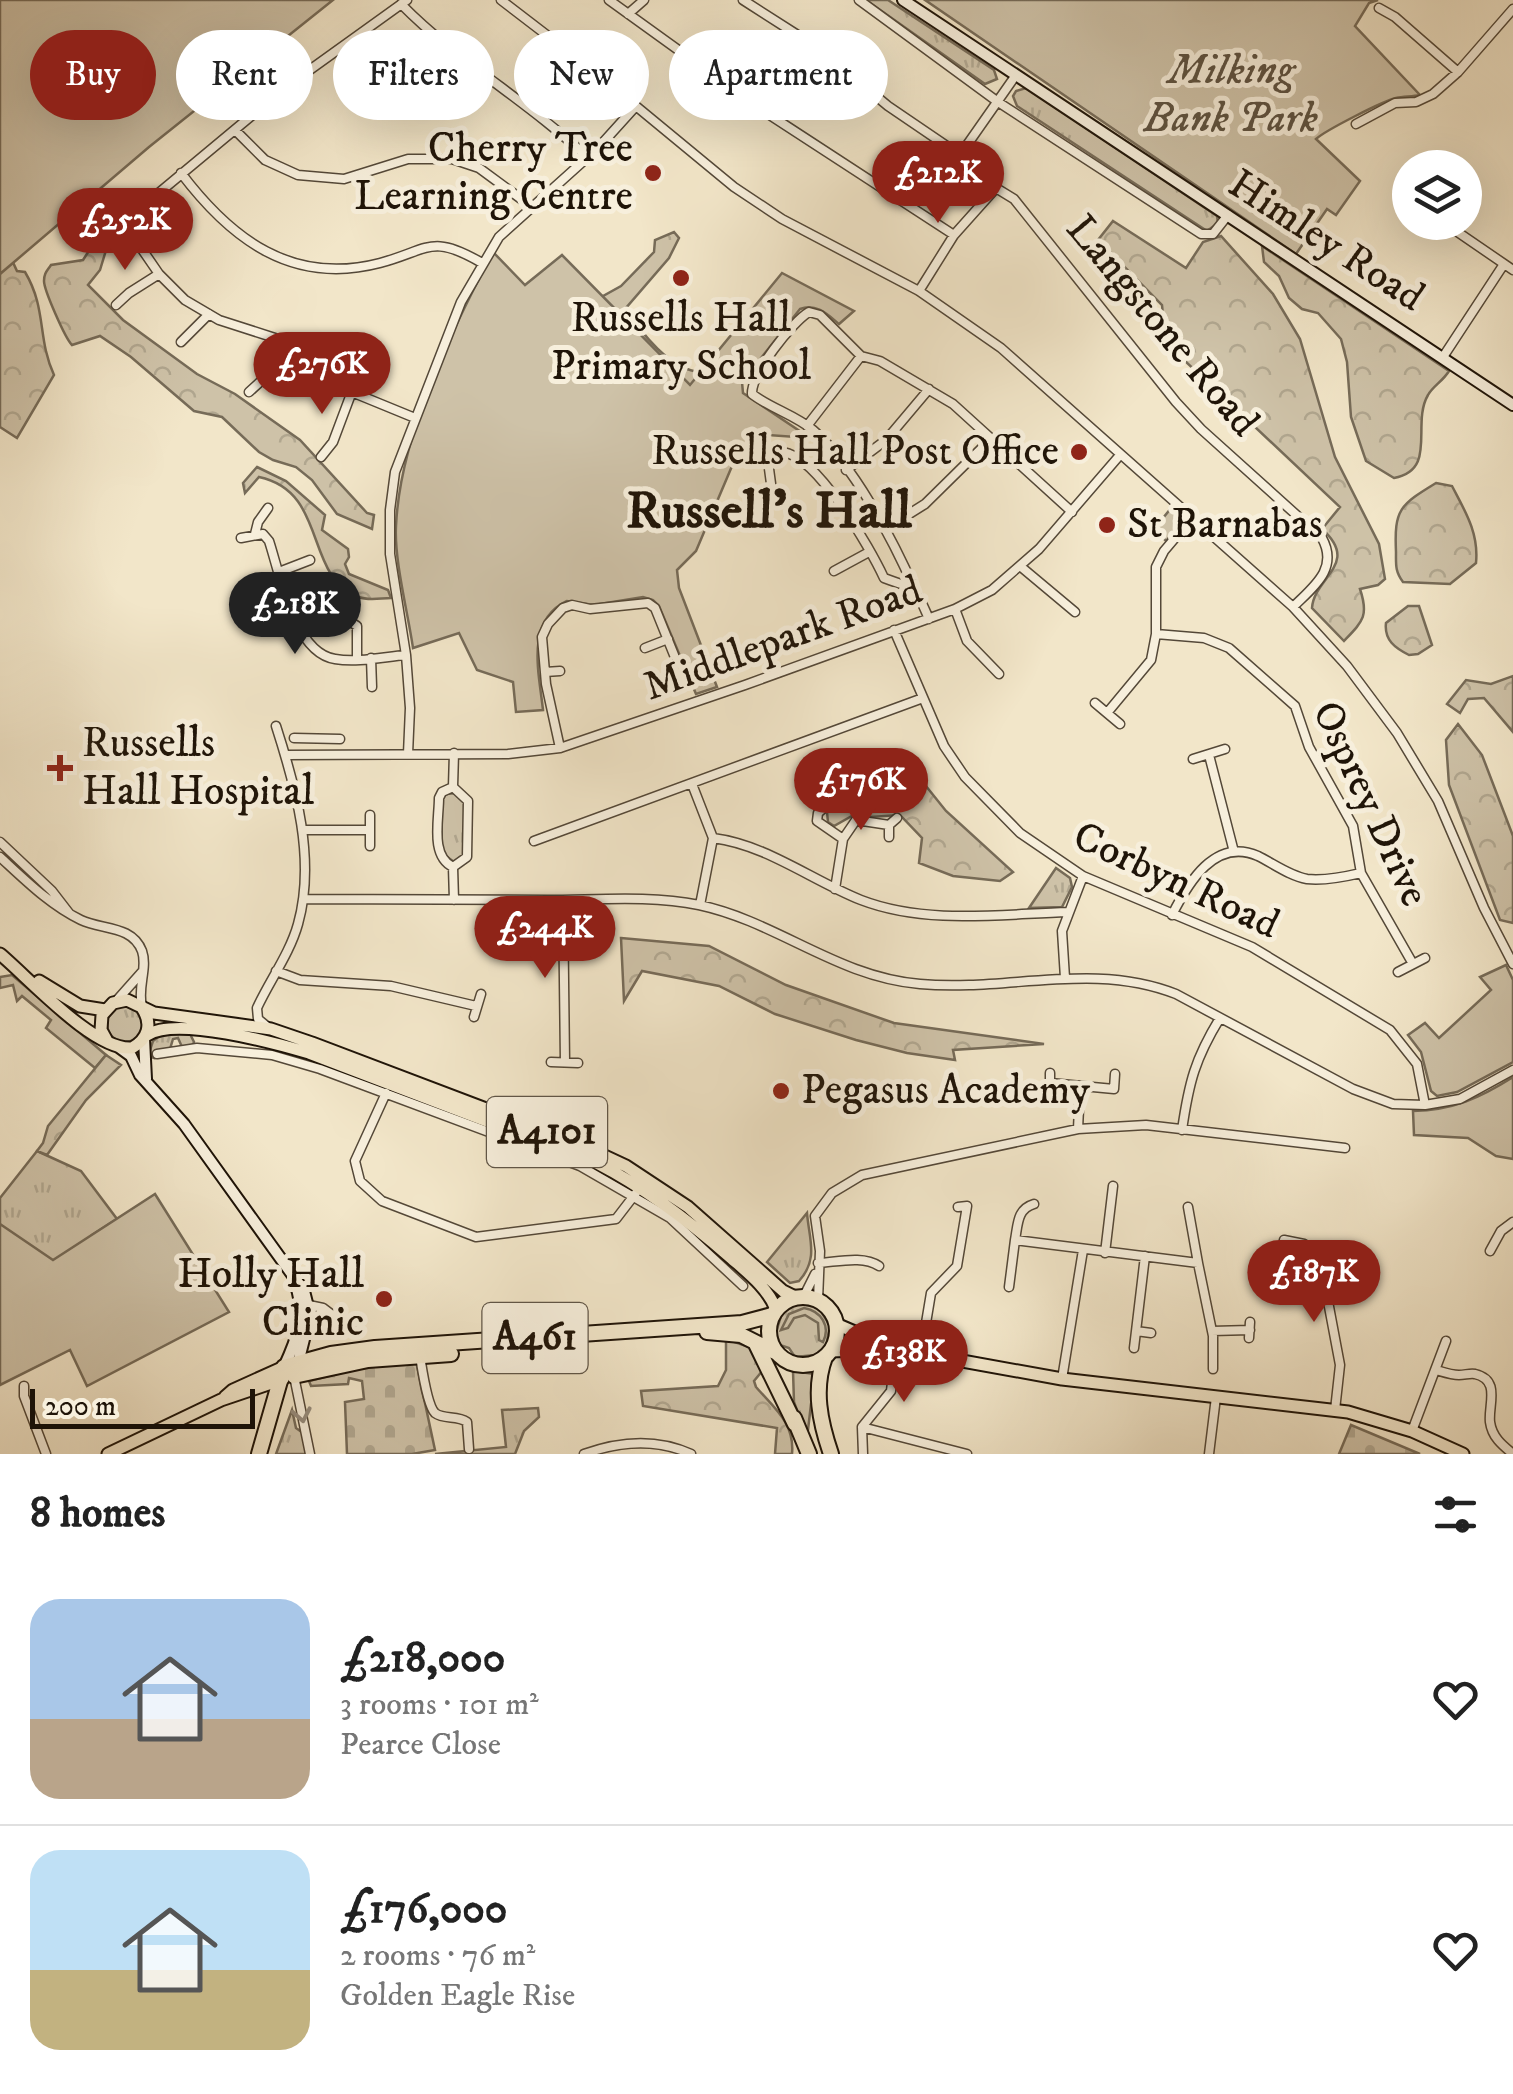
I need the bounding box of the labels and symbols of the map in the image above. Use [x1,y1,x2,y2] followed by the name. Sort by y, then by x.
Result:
[1142,45,1318,145] park label: Milking Bank Park
[354,123,633,223] place label: Cherry Tree Learning Centre
[868,141,1008,226] pin: £212K
[1218,158,1434,324] street label: Himley Road
[642,162,664,184] marker: Cherry Tree Learning Centre
[55,188,195,273] pin: £252K
[1054,205,1270,448] street label: Langstone Road
[670,267,692,289] marker: Russells Hall Primary School
[551,293,811,393] place label: Russells Hall Primary School
[252,332,392,417] pin: £276K
[651,426,1059,478] place label: Russells Hall Post Office
[1068,441,1090,463] marker: Russells Hall Post Office
[626,480,913,545] district label: Russell's Hall
[1127,499,1323,551] place label: St Barnabas
[1096,514,1118,536] marker: St Barnabas
[637,565,929,713] street label: Middlepark Road
[225,572,365,657] pin: £218K
[1300,693,1440,915] street label: Osprey Drive
[82,718,314,818] place label: Russells Hall Hospital
[791,748,931,833] pin: £176K
[47,755,73,781] marker: Russells Hall Hospital
[1065,811,1287,951] street label: Corbyn Road
[475,896,615,981] pin: £244K
[801,1065,1091,1117] place label: Pegasus Academy
[770,1080,792,1102] marker: Pegasus Academy
[487,1097,607,1167] road number: A4101
[1244,1240,1384,1325] pin: £187K
[177,1249,364,1349] place label: Holly Hall Clinic
[373,1288,395,1310] marker: Holly Hall Clinic
[482,1303,588,1373] road number: A461
[834,1320,974,1405] pin: £138K
[30,1384,255,1428] scale bar
[291,1406,312,1423] one-way arrow

